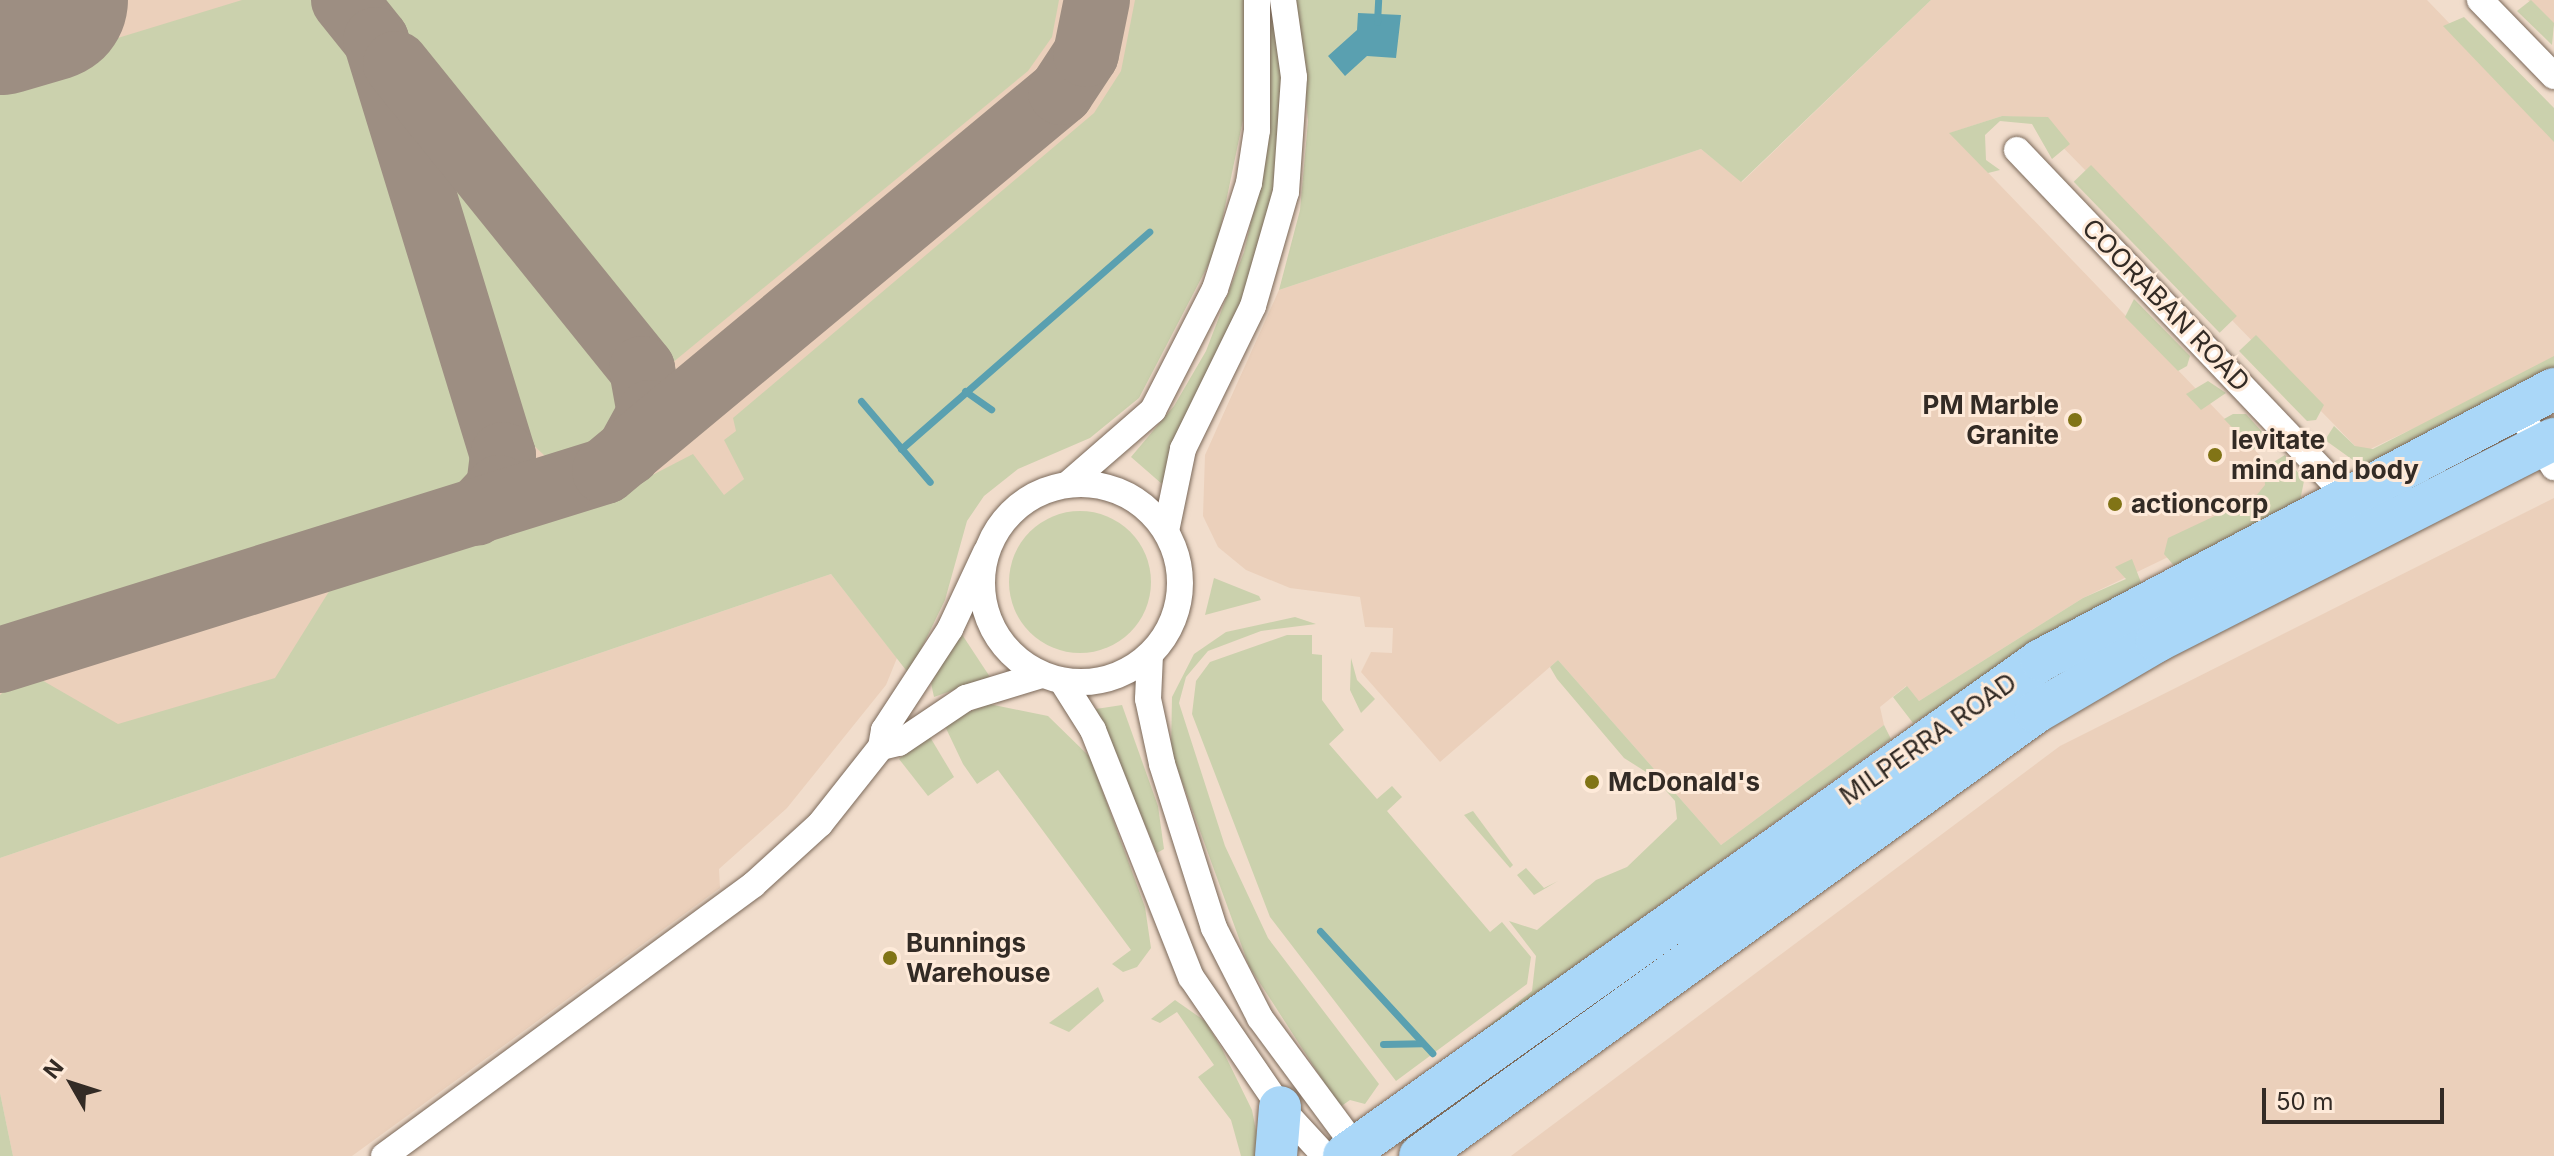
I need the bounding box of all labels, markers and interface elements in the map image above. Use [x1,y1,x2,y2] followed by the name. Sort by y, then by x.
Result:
[2076,212,2256,398] street label: COORABAN ROAD
[1923,389,2059,450] place label: PM Marble Granite
[2066,411,2084,429] marker: PM Marble Granite
[2231,424,2419,486] place label: levitate mind and body
[2206,446,2224,464] marker: levitate mind and body
[2131,488,2269,520] place label: actioncorp
[2106,495,2124,513] marker: actioncorp
[1834,666,2022,812] street label: MILPERRA ROAD
[1608,766,1760,798] place label: McDonald's
[1583,773,1601,791] marker: McDonald's
[906,927,1050,988] place label: Bunnings Warehouse
[881,949,899,967] marker: Bunnings Warehouse
[32,1044,112,1124] north arrow
[38,1054,69,1084] text: N
[2266,1072,2448,1122] scale bar
[2276,1087,2334,1116] text: 50 m

